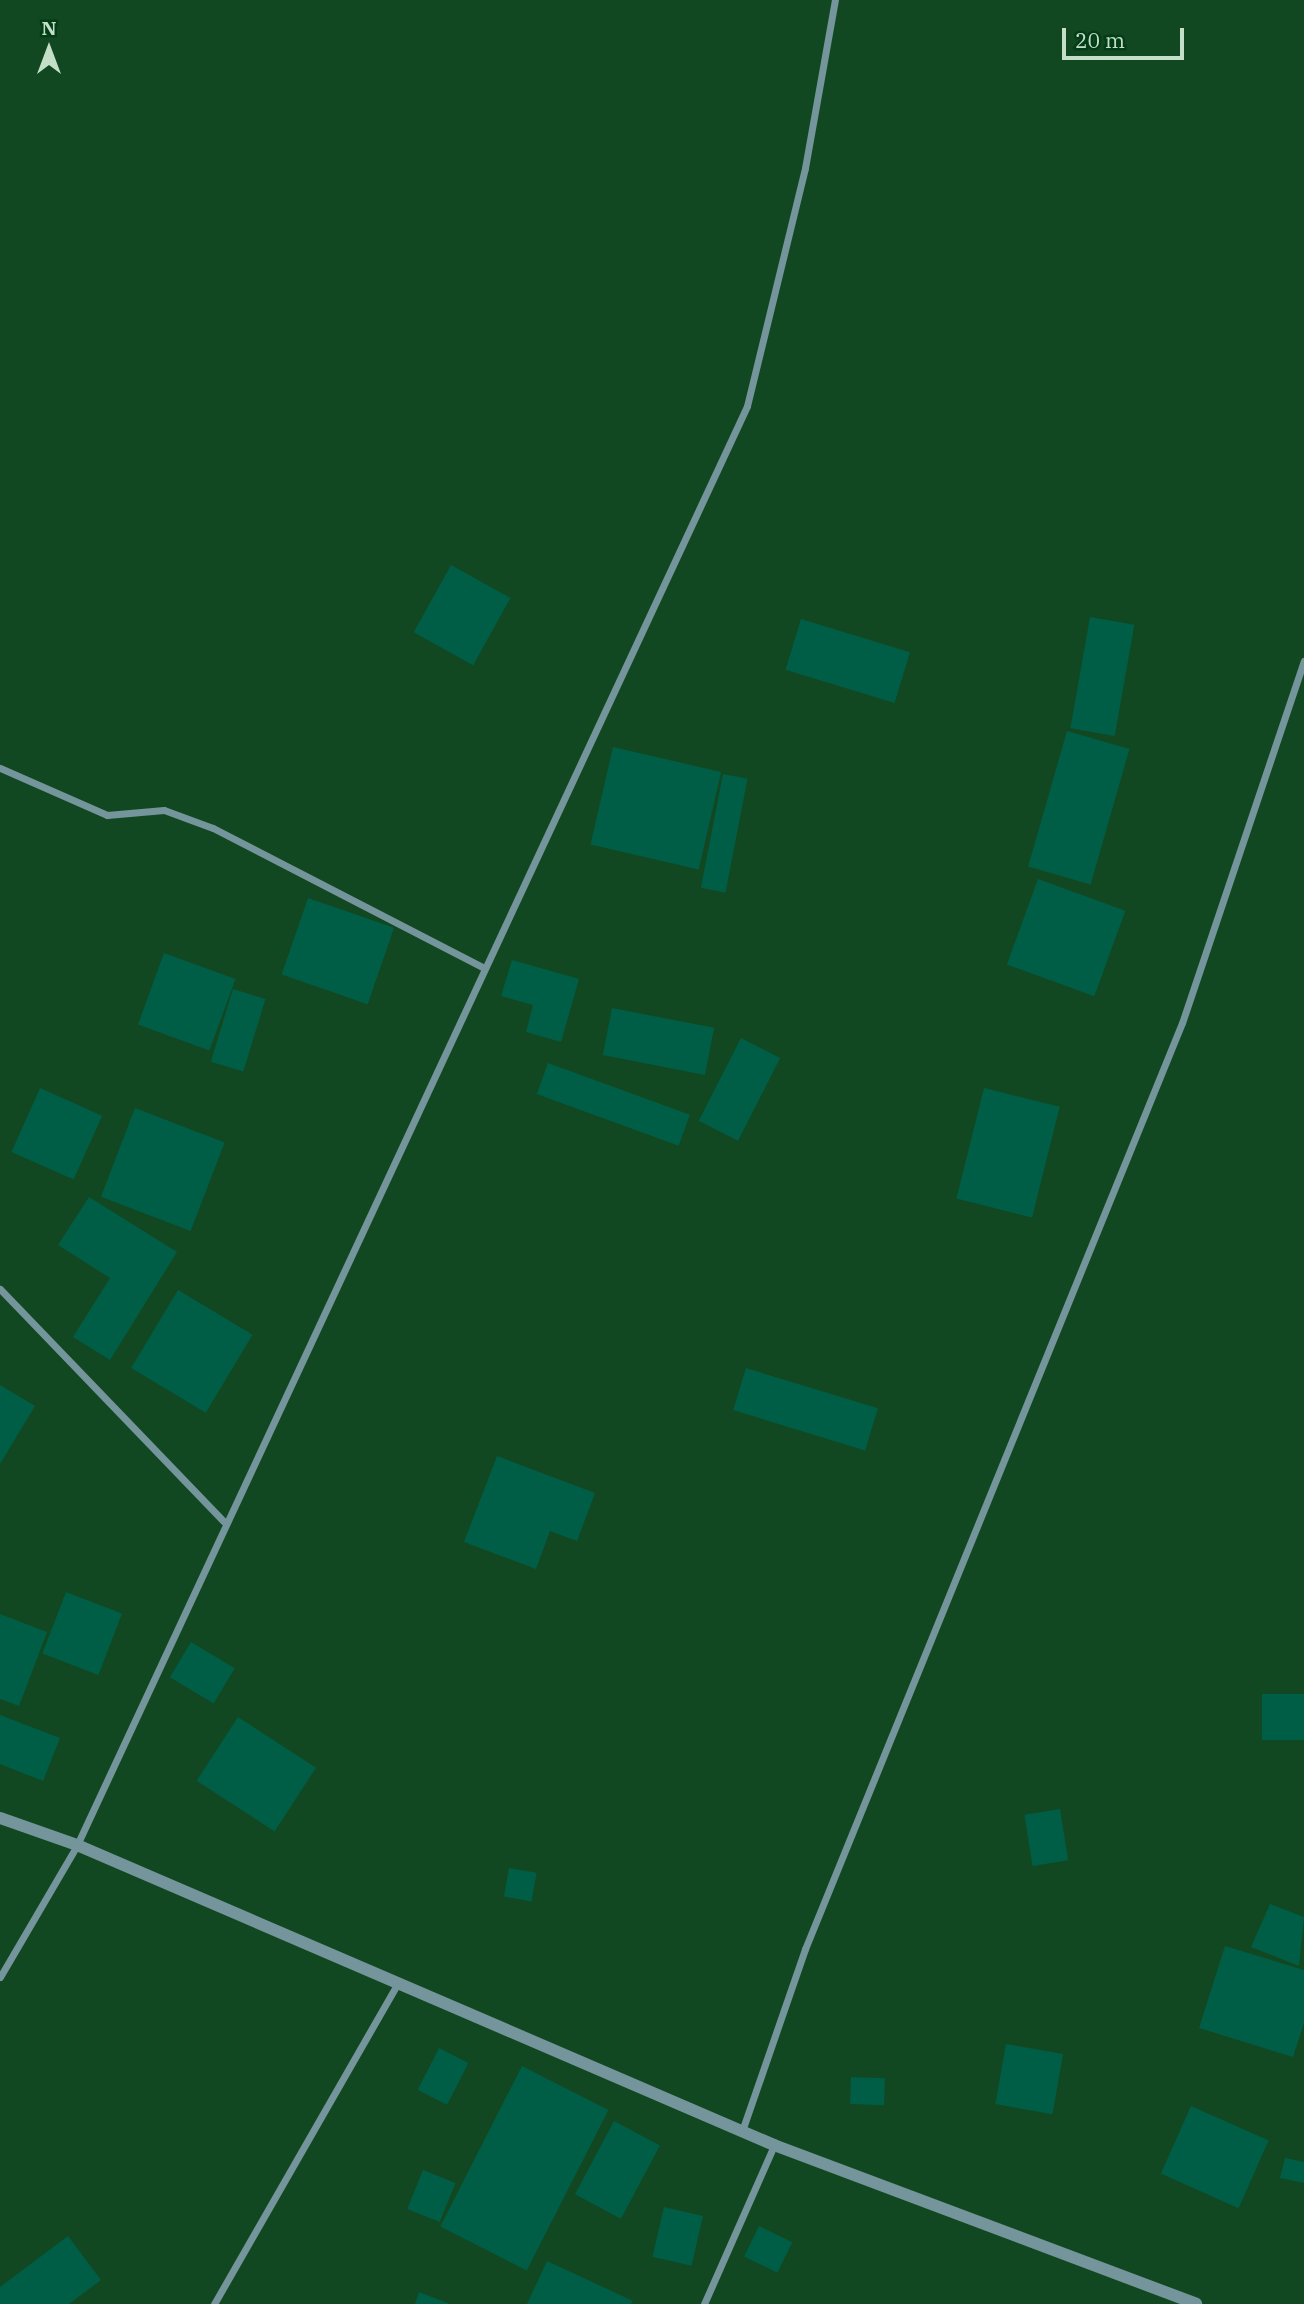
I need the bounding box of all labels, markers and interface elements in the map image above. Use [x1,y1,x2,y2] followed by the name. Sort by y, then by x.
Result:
[14,14,84,84] north arrow
[1066,14,1188,58] scale bar
[41,16,57,40] text: N
[1075,26,1125,54] text: 20 m

